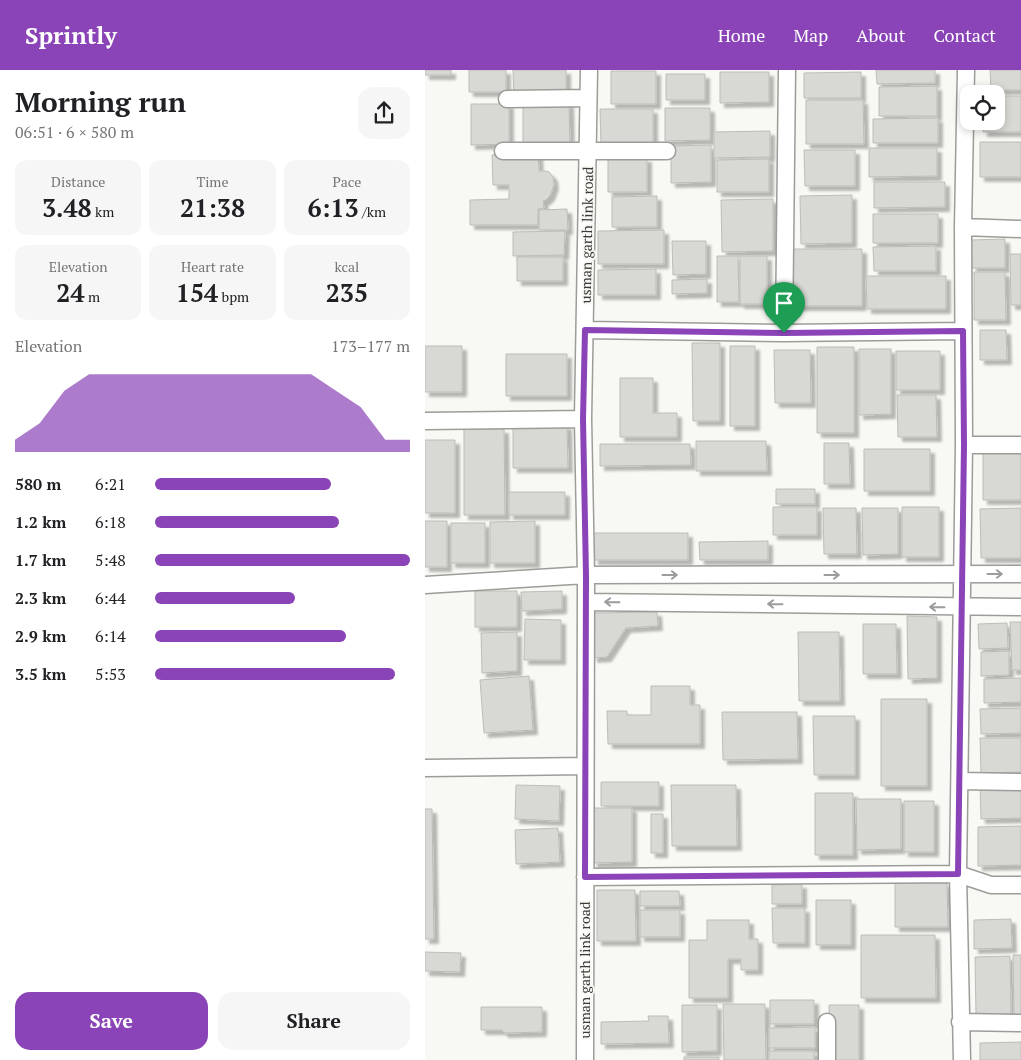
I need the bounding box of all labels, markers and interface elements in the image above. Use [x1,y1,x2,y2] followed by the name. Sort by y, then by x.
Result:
[25,19,117,51] text: Sprintly
[718,23,765,47] text: Home
[793,23,828,47] text: Map
[856,23,905,47] text: About
[933,23,996,47] text: Contact
[15,83,186,120] text: Morning run
[960,85,1005,130] map controls
[960,85,1005,130] button: locate
[358,87,410,139] button: share
[15,121,134,143] text: 06:51 · 6 × 580 m
[576,166,597,304] street label: usman garth link road
[51,172,105,191] text: Distance
[196,172,229,191] text: Time
[332,172,361,191] text: Pace
[42,191,92,224] text: 3.48
[180,191,245,224] text: 21:38
[308,191,359,224] text: 6:13
[92,202,114,221] text: km
[359,202,386,221] text: /km
[49,257,108,276] text: Elevation
[181,257,244,276] text: Heart rate
[334,257,359,276] text: kcal
[56,276,85,309] text: 24
[176,276,218,309] text: 154
[326,276,368,309] text: 235
[763,282,805,333] pin
[85,287,100,306] text: m
[218,287,249,306] text: bpm
[770,289,798,317] icon: arrive
[15,335,82,357] text: Elevation
[331,335,410,357] text: 173–177 m
[15,473,61,495] text: 580 m
[95,473,126,495] text: 6:21
[15,511,66,533] text: 1.2 km
[95,511,126,533] text: 6:18
[15,549,66,571] text: 1.7 km
[95,549,126,571] text: 5:48
[986,569,1002,579] one-way arrow
[661,570,677,580] one-way arrow
[824,570,840,580] one-way arrow
[15,587,66,609] text: 2.3 km
[95,587,126,609] text: 6:44
[605,597,621,607] one-way arrow
[767,600,783,609] one-way arrow
[930,602,946,612] one-way arrow
[15,625,66,647] text: 2.9 km
[95,625,126,647] text: 6:14
[15,663,66,685] text: 3.5 km
[95,663,126,685] text: 5:53
[575,901,594,1038] street label: usman garth link road
[15,992,208,1050] button: Save
[218,992,410,1050] button: Share

